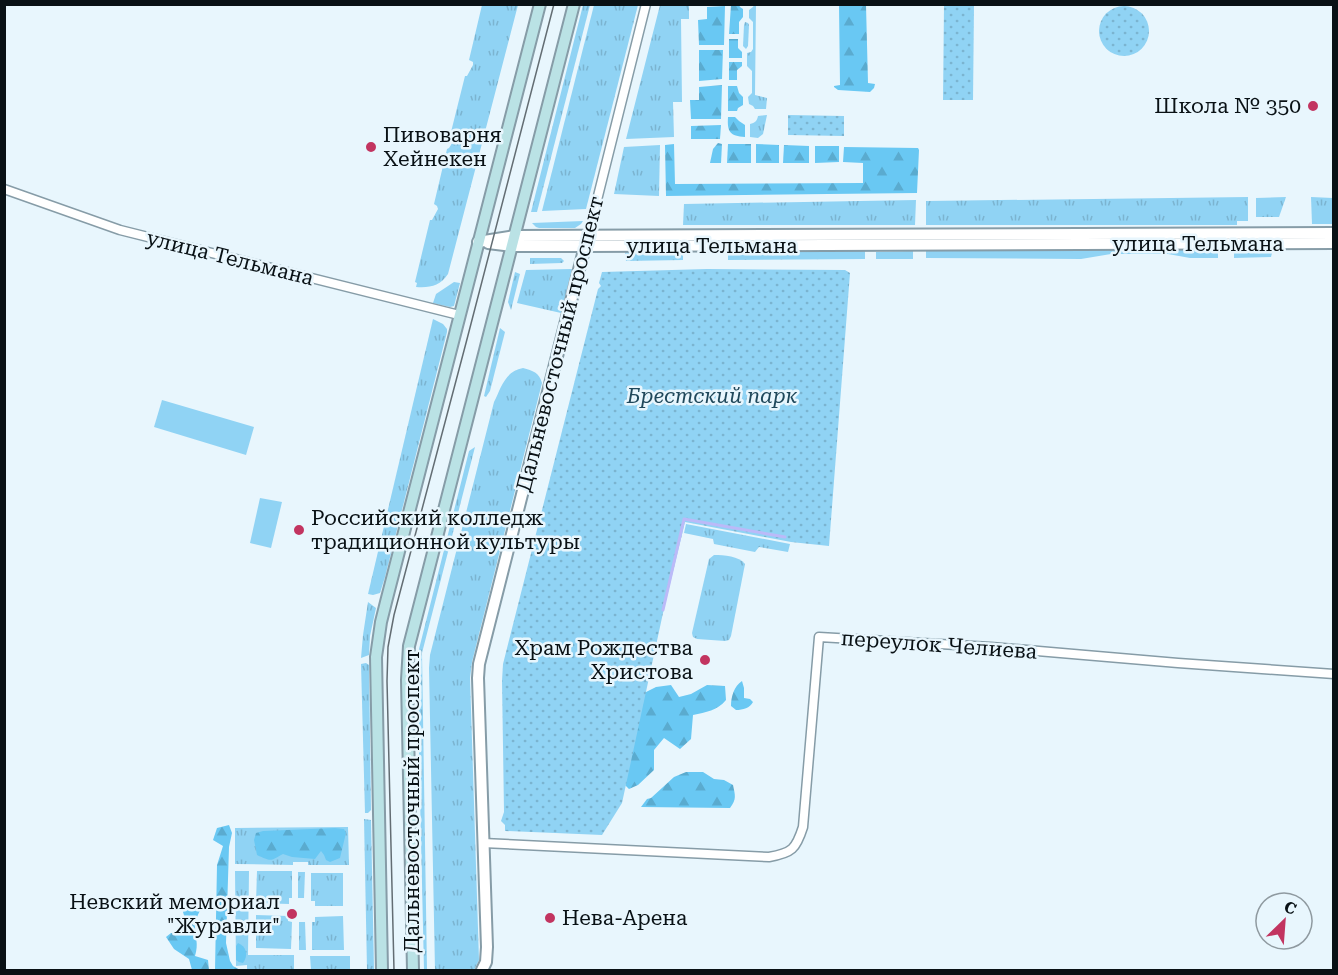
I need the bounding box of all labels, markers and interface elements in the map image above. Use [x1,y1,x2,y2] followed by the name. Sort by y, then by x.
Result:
[1154,94,1301,118] place label: Школа № 350
[1306,99,1320,113] marker: Школа № 350
[383,123,502,171] place label: Пивоварня Хейнекен
[364,140,378,154] marker: Пивоварня Хейнекен
[512,194,608,494] street label: Дальневосточный проспект
[144,226,317,291] street label: улица Тельмана
[1112,232,1284,256] street label: улица Тельмана
[626,234,798,258] street label: улица Тельмана
[626,384,798,408] park label: Брестский парк
[311,506,580,554] place label: Российский колледж традиционной культуры
[292,523,306,537] marker: Российский колледж традиционной культуры
[840,626,1039,664] street label: переулок Челиева
[514,636,694,684] place label: Храм Рождества Христова
[400,649,424,953] street label: Дальневосточный проспект
[698,653,712,667] marker: Храм Рождества Христова
[69,890,280,938] place label: Невский мемориал "Журавли"
[1254,891,1314,951] north arrow
[1281,897,1299,919] text: С
[562,906,688,930] place label: Нева-Арена
[285,907,299,921] marker: Невский мемориал "Журавли"
[543,911,557,925] marker: Нева-Арена

